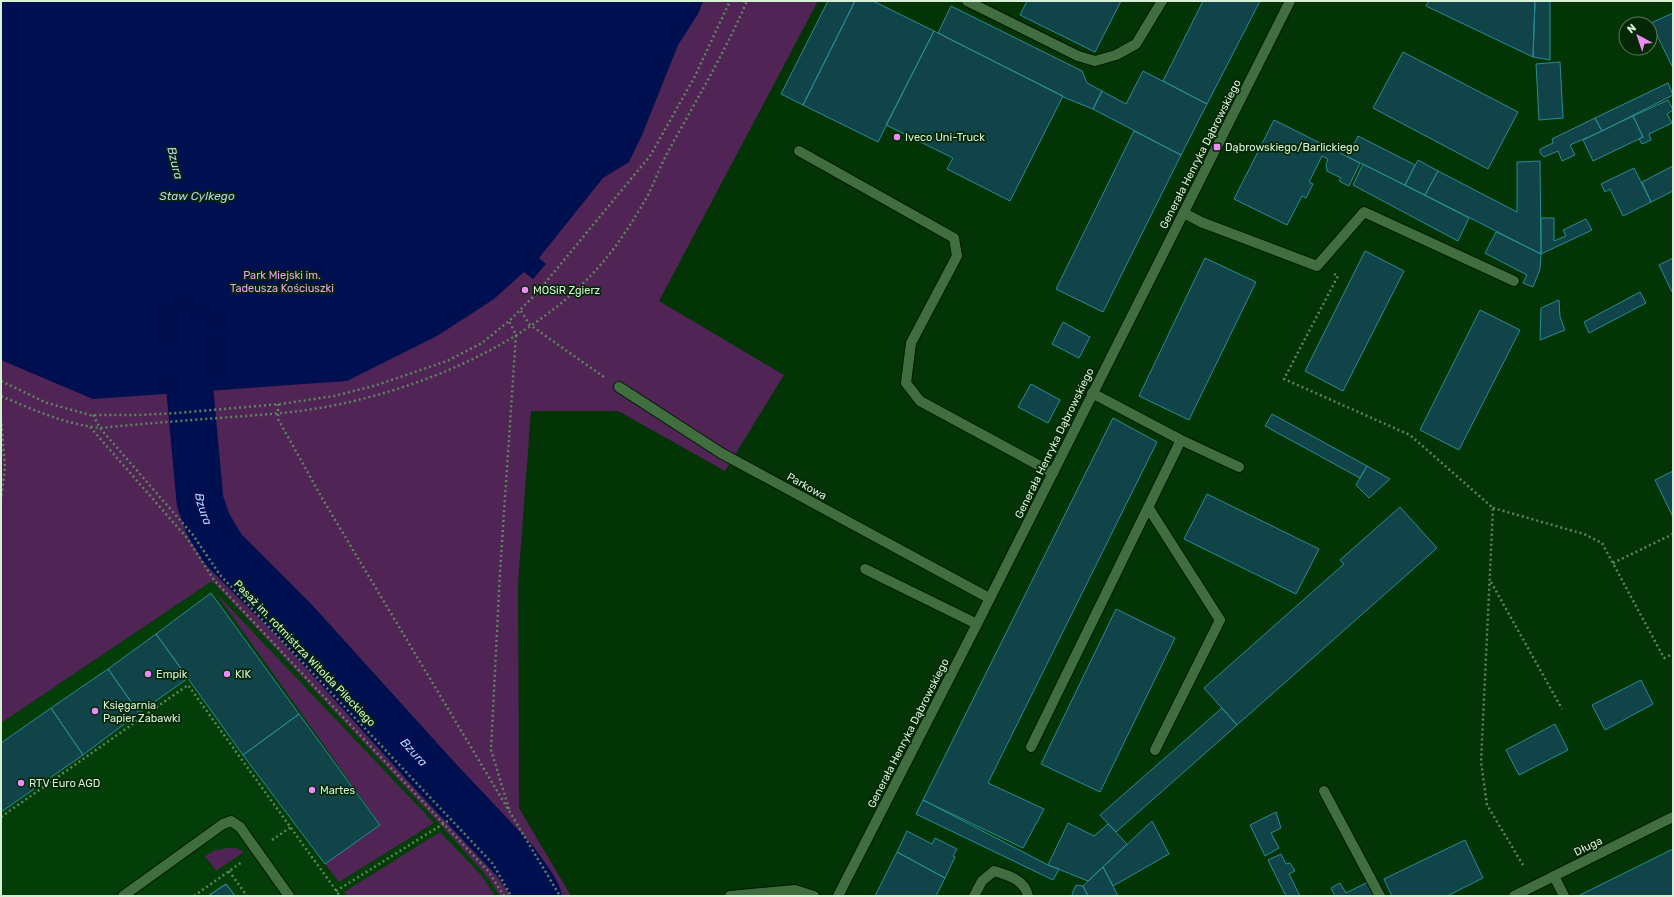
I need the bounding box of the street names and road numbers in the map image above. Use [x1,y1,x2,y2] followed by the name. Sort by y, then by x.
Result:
[1157,77,1244,231] street label: Generała Henryka Dąbrowskiego
[1012,366,1097,521] street label: Generała Henryka Dąbrowskiego
[785,470,829,503] street label: Parkowa
[231,577,378,729] street label: Pasaż im. rotmistrza Witolda Pileckiego
[865,656,952,810] street label: Generała Henryka Dąbrowskiego
[1572,834,1605,859] street label: Długa

